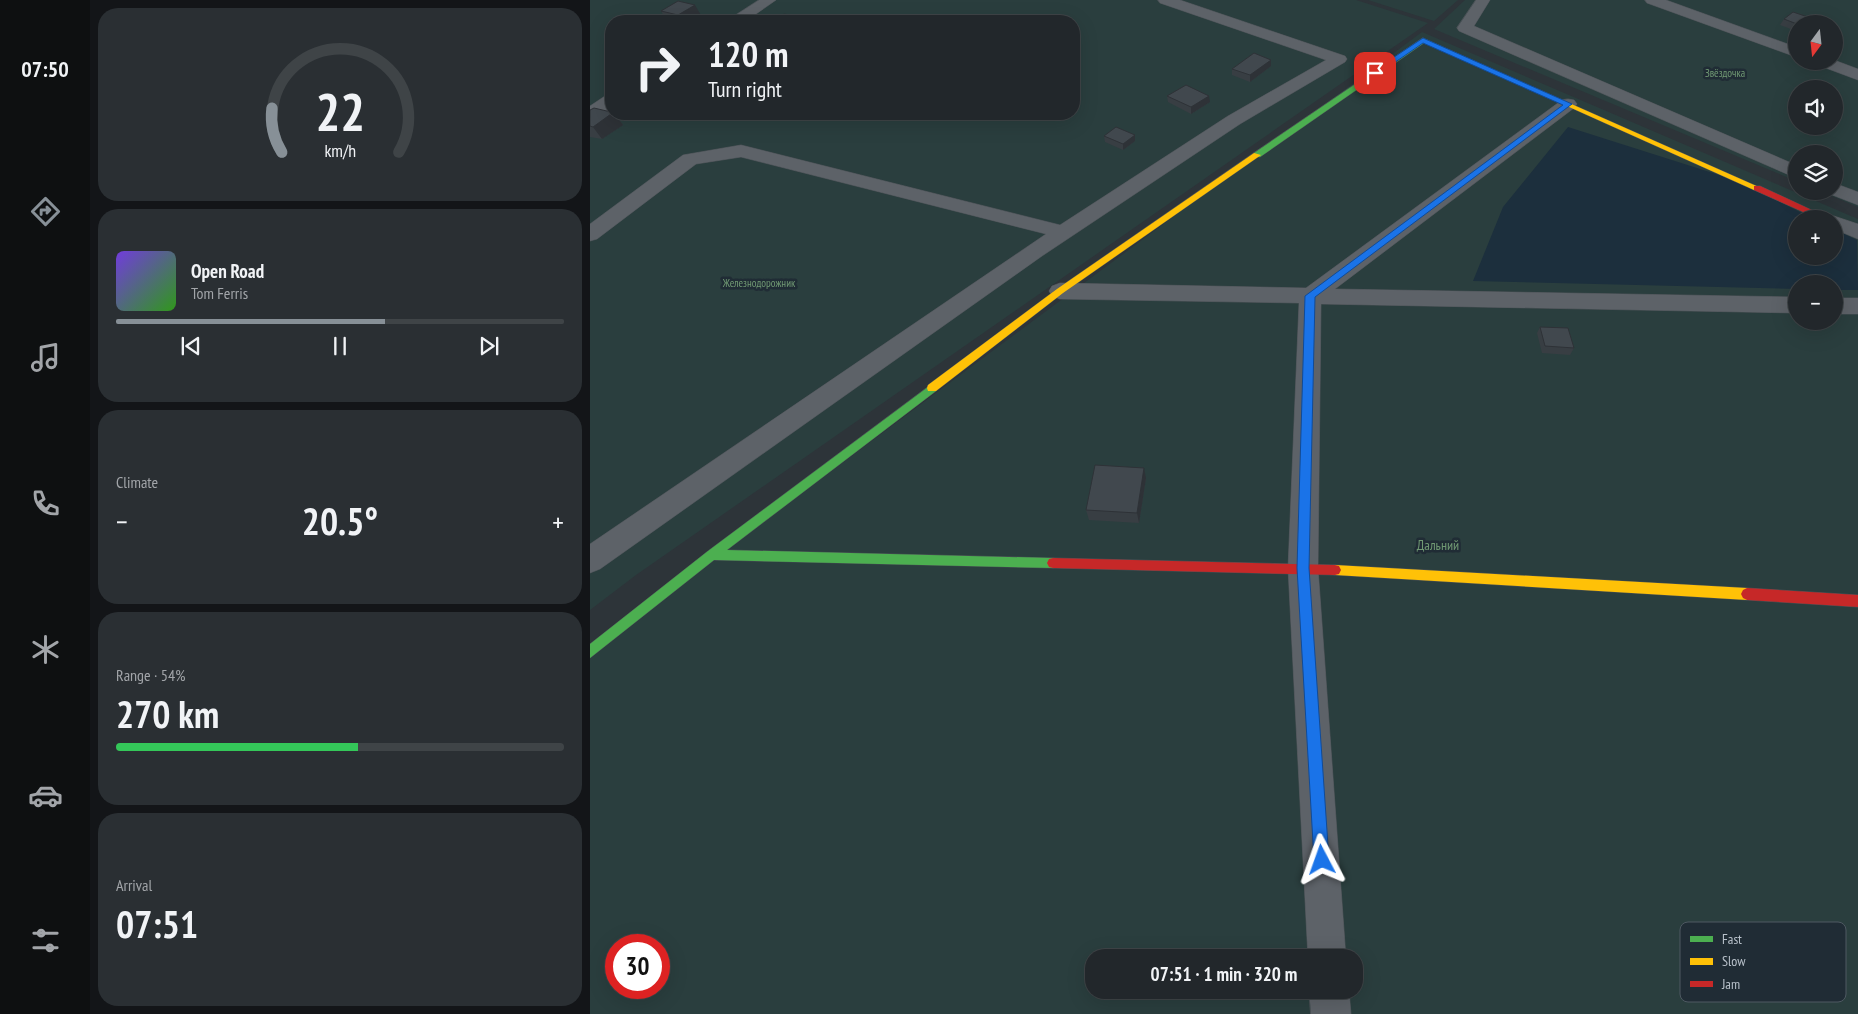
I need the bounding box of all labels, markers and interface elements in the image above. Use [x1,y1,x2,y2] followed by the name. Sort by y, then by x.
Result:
[1788,15,1842,70] north arrow
[1788,15,1843,330] map controls
[708,31,789,77] text: 120 m
[625,35,690,100] icon: right
[1354,52,1396,94] pin
[21,55,69,83] text: 07:50
[1361,59,1389,87] icon: arrive
[1705,66,1745,80] park label: Звёздочка
[708,75,782,103] text: Turn right
[315,78,365,145] text: 22
[1788,80,1843,135] button: sound
[324,139,356,162] text: km/h
[1788,145,1843,200] button: layers
[28,194,63,229] icon: directions
[1788,210,1843,265] button: +
[191,259,264,283] text: Open Road
[1788,275,1843,330] button: −
[722,276,796,290] park label: Железнодорожник
[191,283,248,303] text: Tom Ferris
[177,332,205,360] icon: previous
[326,332,354,360] icon: pause
[475,332,503,360] icon: next
[28,340,63,375] icon: music
[116,472,158,492] text: Climate
[28,486,63,521] icon: phone
[302,496,378,545] text: 20.5°
[116,503,128,540] text: −
[552,503,564,540] text: +
[1417,536,1459,554] park label: Дальний
[28,632,63,667] icon: climate
[116,665,185,685] text: Range · 54%
[116,689,219,738] text: 270 km
[28,778,63,813] icon: car
[1295,833,1347,885] position arrow
[116,875,152,895] text: Arrival
[116,899,198,948] text: 07:51
[1680,922,1846,1002] legend
[28,923,63,958] icon: filters
[1722,930,1742,948] text: Fast
[605,934,670,999] speed limit sign: 30
[1722,952,1746,970] text: Slow
[1151,962,1297,986] text: 07:51 · 1 min · 320 m
[1721,975,1740,993] text: Jam

